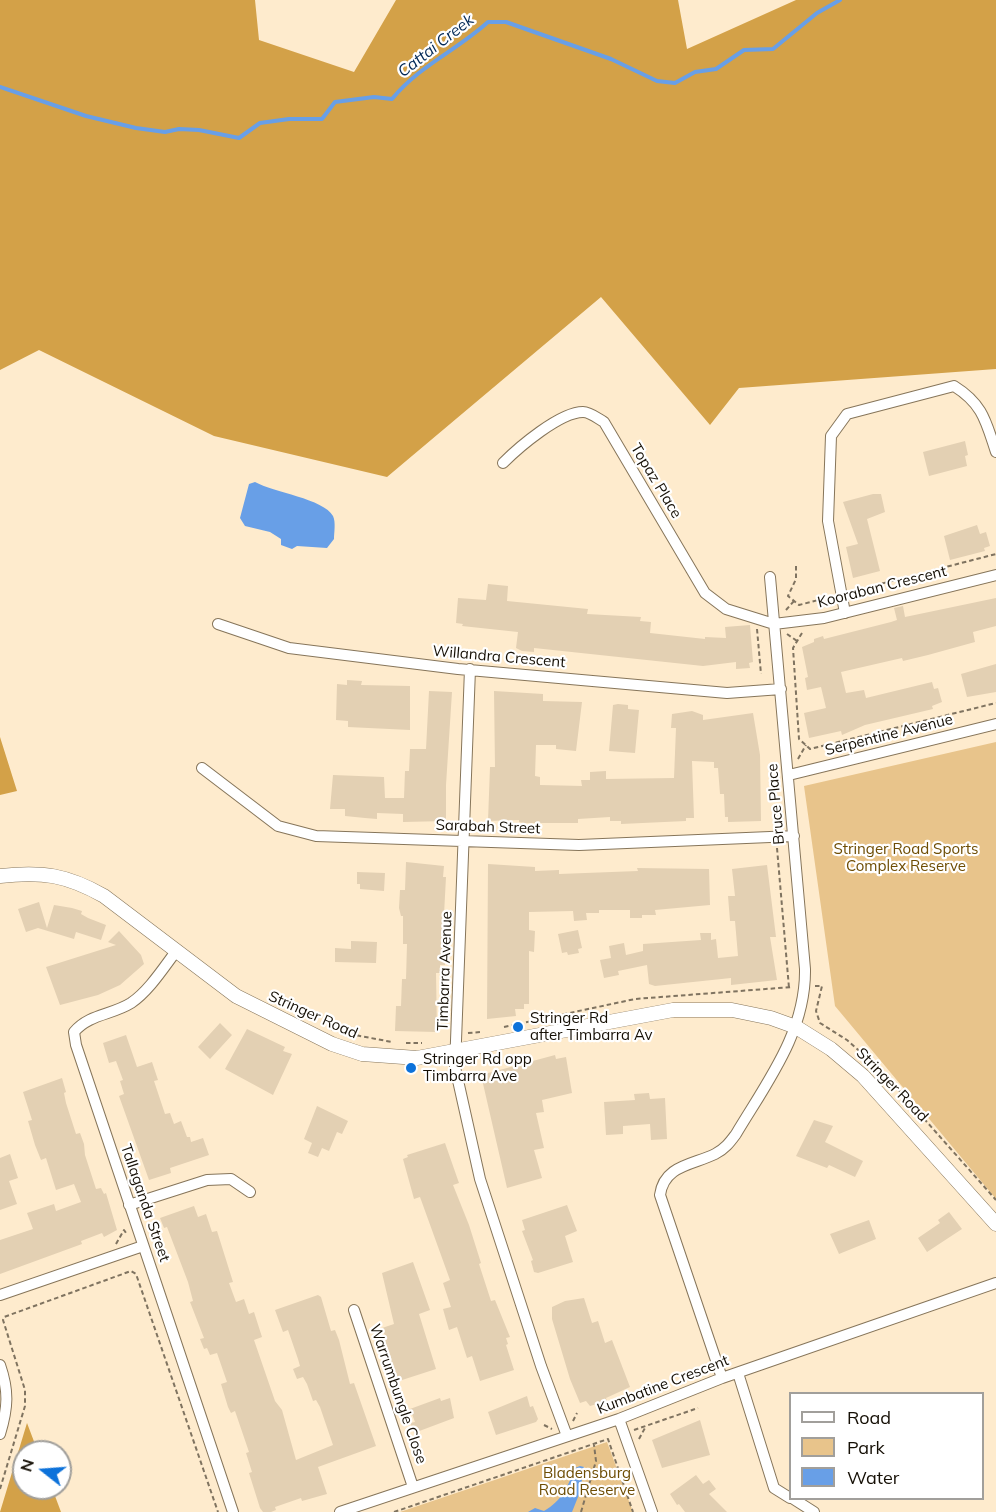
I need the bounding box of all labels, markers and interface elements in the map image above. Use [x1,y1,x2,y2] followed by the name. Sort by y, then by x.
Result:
[394,10,478,82] water label: Cattai Creek
[627,440,685,522] street label: Topaz Place
[816,562,948,612] street label: Kooraban Crescent
[432,642,566,672] street label: Willandra Crescent
[823,710,955,760] street label: Serpentine Avenue
[763,763,789,845] street label: Bruce Place
[435,816,541,838] street label: Sarabah Street
[833,840,979,875] park label: Stringer Road Sports Complex Reserve
[434,911,456,1031] street label: Timbarra Avenue
[266,987,360,1043] street label: Stringer Road
[530,1009,653,1044] place label: Stringer Rd after Timbarra Av
[511,1020,525,1034] marker: Stringer Rd after Timbarra Av
[852,1044,932,1126] street label: Stringer Road
[423,1050,532,1085] place label: Stringer Rd opp Timbarra Ave
[404,1061,418,1075] marker: Stringer Rd opp Timbarra Ave
[116,1142,174,1264] street label: Tallaganda Street
[366,1322,430,1466] street label: Warrumbungle Close
[595,1352,731,1418] street label: Kumbatine Crescent
[789,1392,984,1500] legend
[847,1406,891,1429] text: Road
[847,1436,885,1459] text: Park
[12,1440,72,1500] north arrow
[15,1457,38,1474] text: N
[539,1464,635,1499] park label: Bladensburg Road Reserve
[847,1466,899,1489] text: Water

